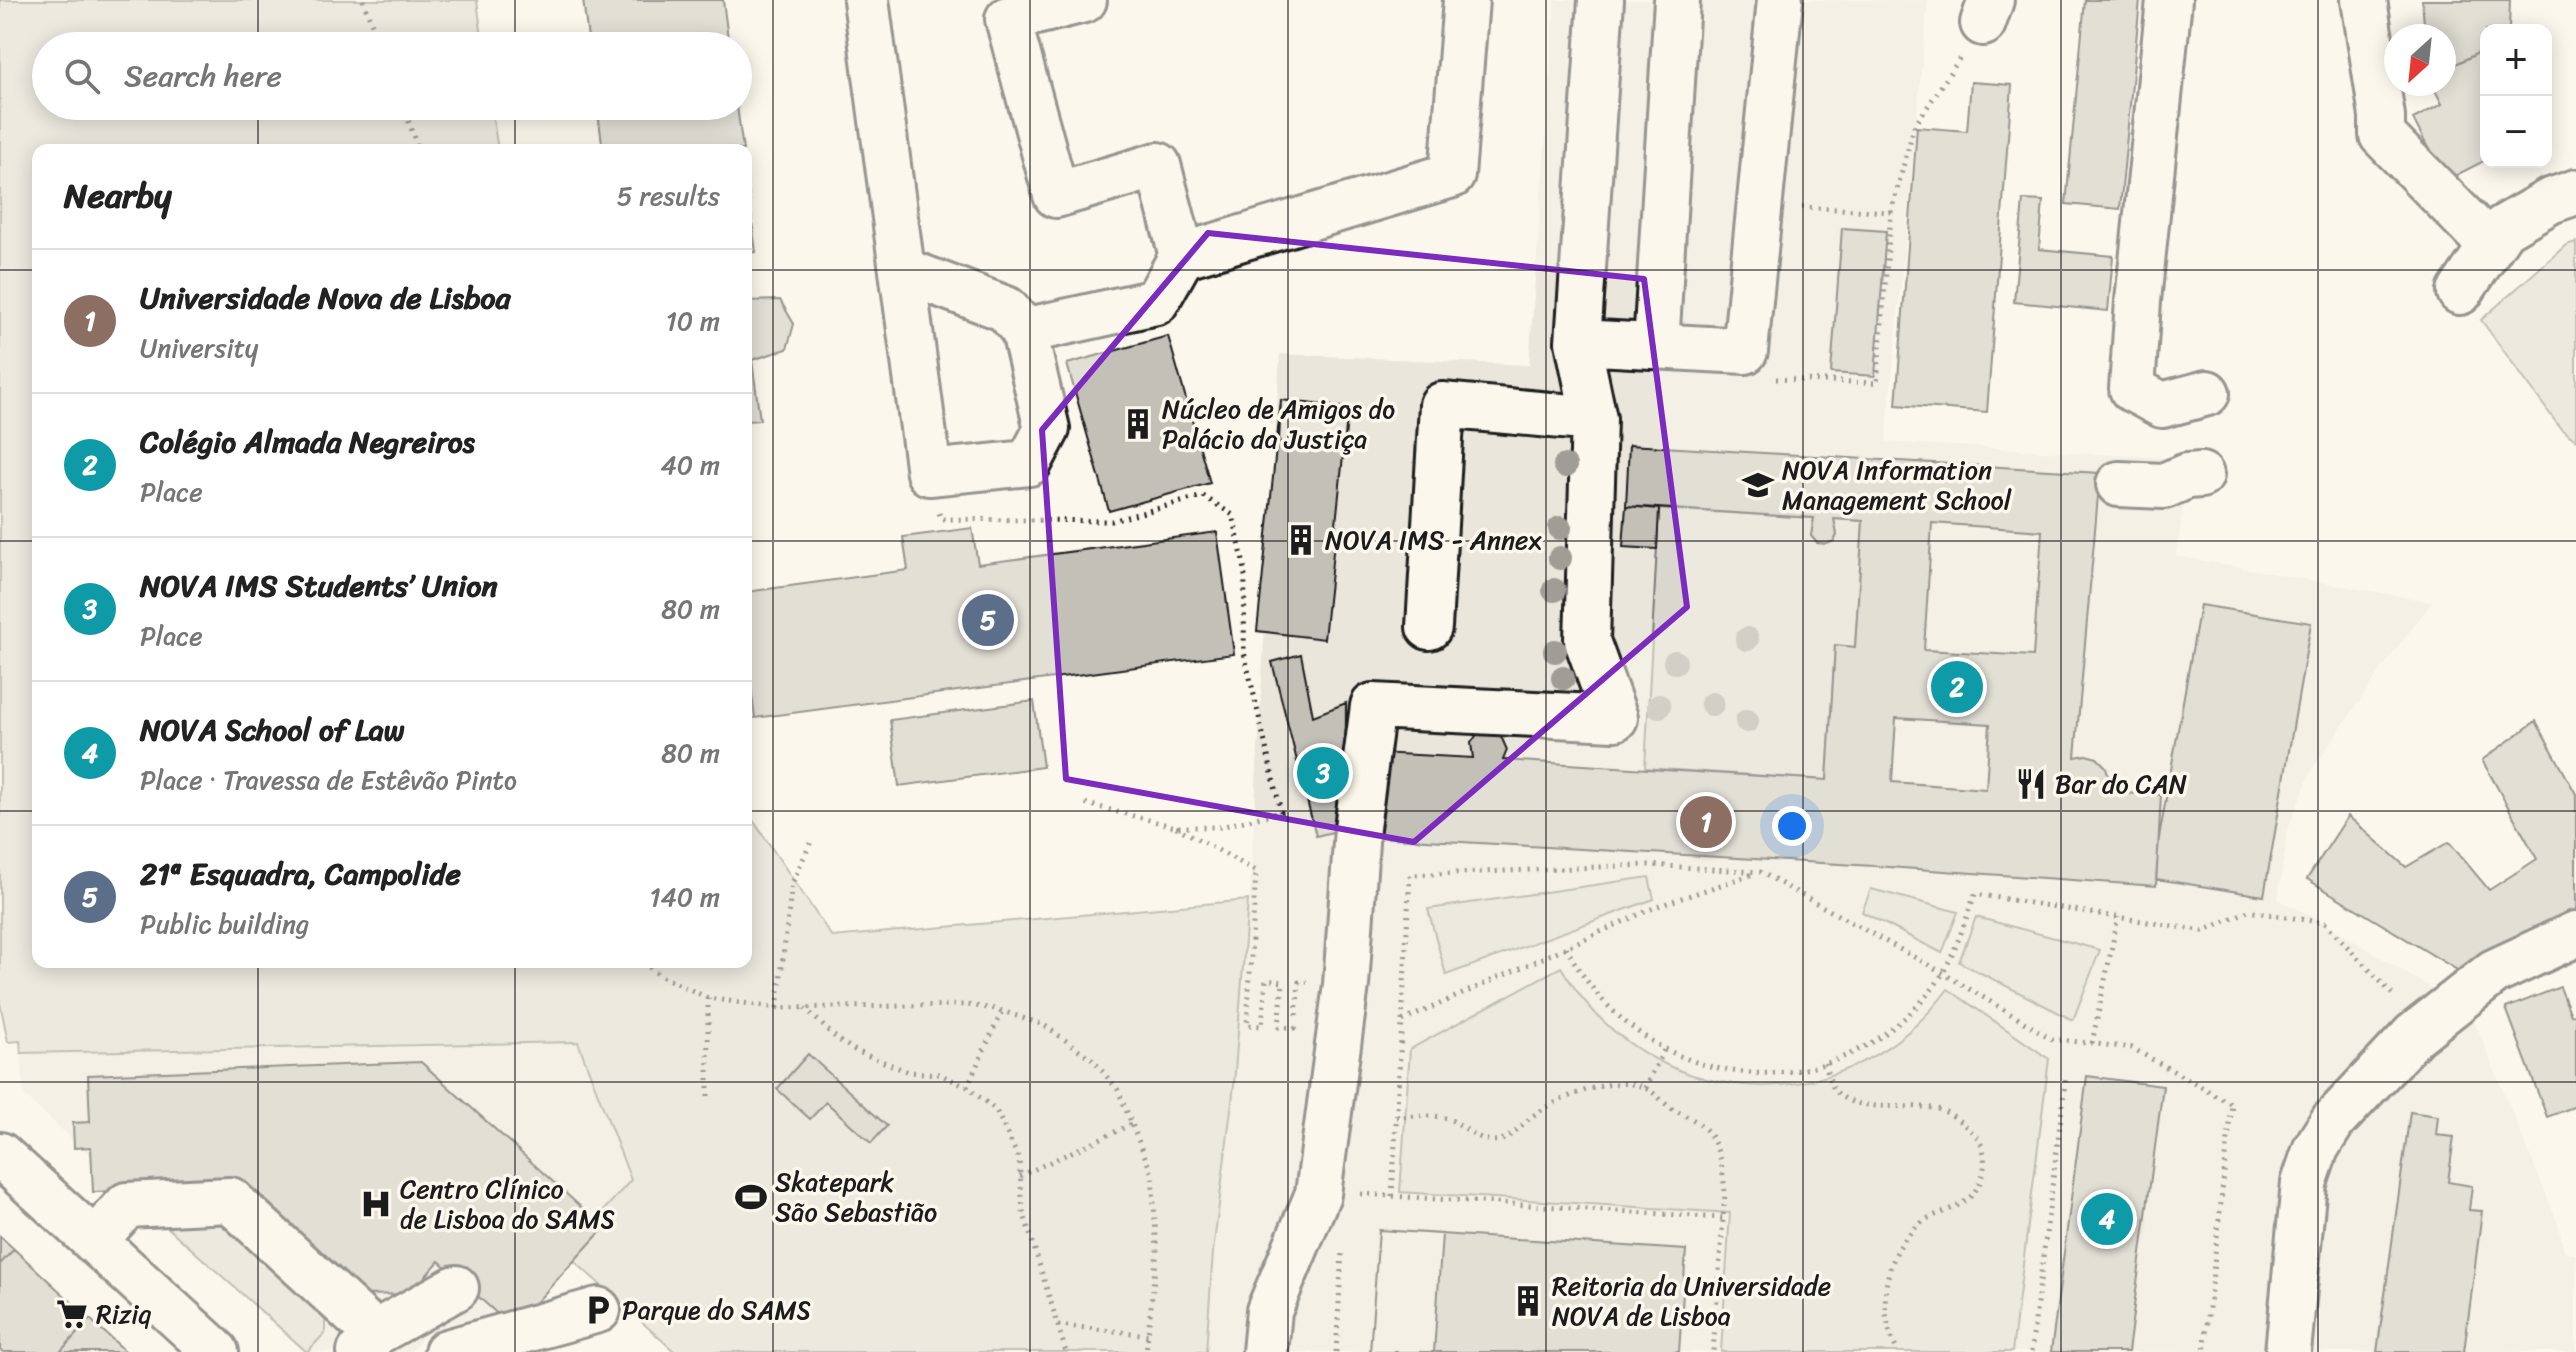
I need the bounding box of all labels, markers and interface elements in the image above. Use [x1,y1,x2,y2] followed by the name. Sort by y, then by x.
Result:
[2384,24,2456,96] north arrow
[2480,24,2552,168] map controls
[2480,24,2552,96] button: +
[32,32,752,120] search box
[124,49,282,103] text: Search here
[60,54,104,98] icon: search
[2480,96,2552,168] button: −
[64,166,172,226] text: Nearby
[617,173,720,219] text: 5 results
[140,271,511,325] text: Universidade Nova de Lisboa
[84,298,96,344] text: 1
[666,298,720,344] text: 10 m
[140,325,258,371] text: University
[1162,386,1395,462] place label: Núcleo de Amigos do Palácio da Justiça
[1121,407,1155,441] building icon: Núcleo de Amigos do Palácio da Justiça
[140,415,475,469] text: Colégio Almada Negreiros
[82,442,98,488] text: 2
[661,442,720,488] text: 40 m
[1782,447,2012,523] place label: NOVA Information Management School
[1741,468,1775,502] school or university icon: NOVA Information Management School
[140,469,203,515] text: Place
[1325,517,1542,563] place label: NOVA IMS - Annex
[1284,523,1318,557] building icon: NOVA IMS - Annex
[140,559,498,613] text: NOVA IMS Students’ Union
[83,586,97,632] text: 3
[661,586,720,632] text: 80 m
[962,590,1014,650] pin: 5
[140,613,203,659] text: Place
[1931,657,1983,717] pin: 2
[140,703,404,757] text: NOVA School of Law
[82,730,98,776] text: 4
[661,730,720,776] text: 80 m
[1297,743,1349,803] pin: 3
[140,757,517,803] text: Place · Travessa de Estêvão Pinto
[2055,761,2187,807] place label: Bar do CAN
[2014,767,2048,801] restaurant icon: Bar do CAN
[1680,792,1732,852] pin: 1
[1772,806,1812,846] your location
[140,847,461,901] text: 21ª Esquadra, Campolide
[82,874,98,920] text: 5
[649,874,720,920] text: 140 m
[140,901,309,947] text: Public building
[775,1159,937,1235] place label: Skatepark São Sebastião
[400,1166,615,1242] place label: Centro Clínico de Lisboa do SAMS
[734,1180,768,1214] sports icon: Skatepark São Sebastião
[359,1187,393,1221] hospital icon: Centro Clínico de Lisboa do SAMS
[2081,1189,2133,1249] pin: 4
[1552,1263,1831,1339] place label: Reitoria da Universidade NOVA de Lisboa
[1511,1284,1545,1318] building icon: Reitoria da Universidade NOVA de Lisboa
[622,1287,811,1333] place label: Parque do SAMS
[96,1291,151,1337] place label: Riziq
[581,1293,615,1327] parking icon: Parque do SAMS
[55,1297,89,1331] supermarket icon: Riziq

